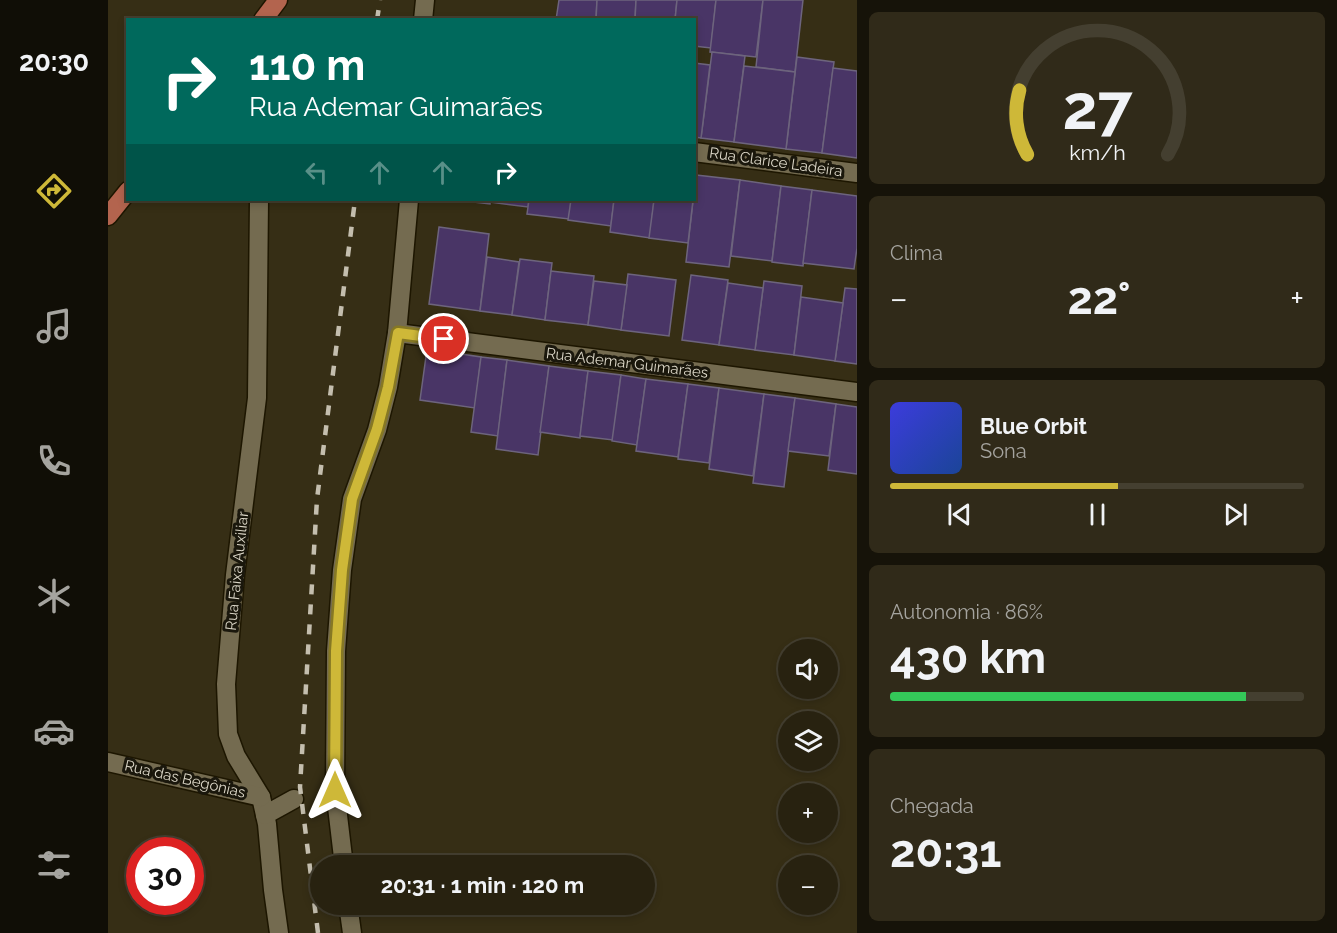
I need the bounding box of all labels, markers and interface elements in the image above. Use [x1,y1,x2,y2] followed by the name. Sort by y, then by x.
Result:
[249,41,365,90] text: 110 m
[150,42,228,120] icon: right
[19,46,89,77] text: 20:30
[1062,70,1133,144] text: 27
[249,91,543,122] text: Rua Ademar Guimarães
[1069,140,1125,165] text: km/h
[708,144,844,180] street label: Rua Clarice Ladeira
[300,156,333,189] icon: left
[363,156,396,189] icon: ahead
[426,156,459,189] icon: ahead
[489,156,522,189] icon: right
[33,170,75,212] icon: directions
[890,241,943,265] text: Clima
[1067,272,1131,325] text: 22°
[890,279,908,318] text: −
[1290,279,1304,318] text: +
[33,305,75,347] icon: music
[418,313,469,364] pin
[427,322,460,355] icon: arrive
[545,344,709,382] street label: Rua Ademar Guimarães
[980,413,1087,439] text: Blue Orbit
[980,439,1027,463] text: Sona
[33,440,75,482] icon: phone
[943,498,976,531] icon: previous
[1081,498,1114,531] icon: pause
[1219,498,1252,531] icon: next
[222,510,252,631] street label: Rua Faixa Auxiliar
[33,575,75,617] icon: climate
[890,600,1043,624] text: Autonomia · 86%
[890,631,1046,684] text: 430 km
[778,639,838,915] map controls
[778,639,838,699] button: sound
[33,710,75,752] icon: car
[778,711,838,771] button: layers
[123,756,247,802] street label: Rua das Begônias
[303,758,367,822] position arrow
[778,783,838,843] button: +
[890,794,974,818] text: Chegada
[890,825,1001,878] text: 20:31
[126,837,204,915] speed limit sign: 30
[33,844,75,886] icon: filters
[778,855,838,915] button: −
[381,872,584,898] text: 20:31 · 1 min · 120 m

